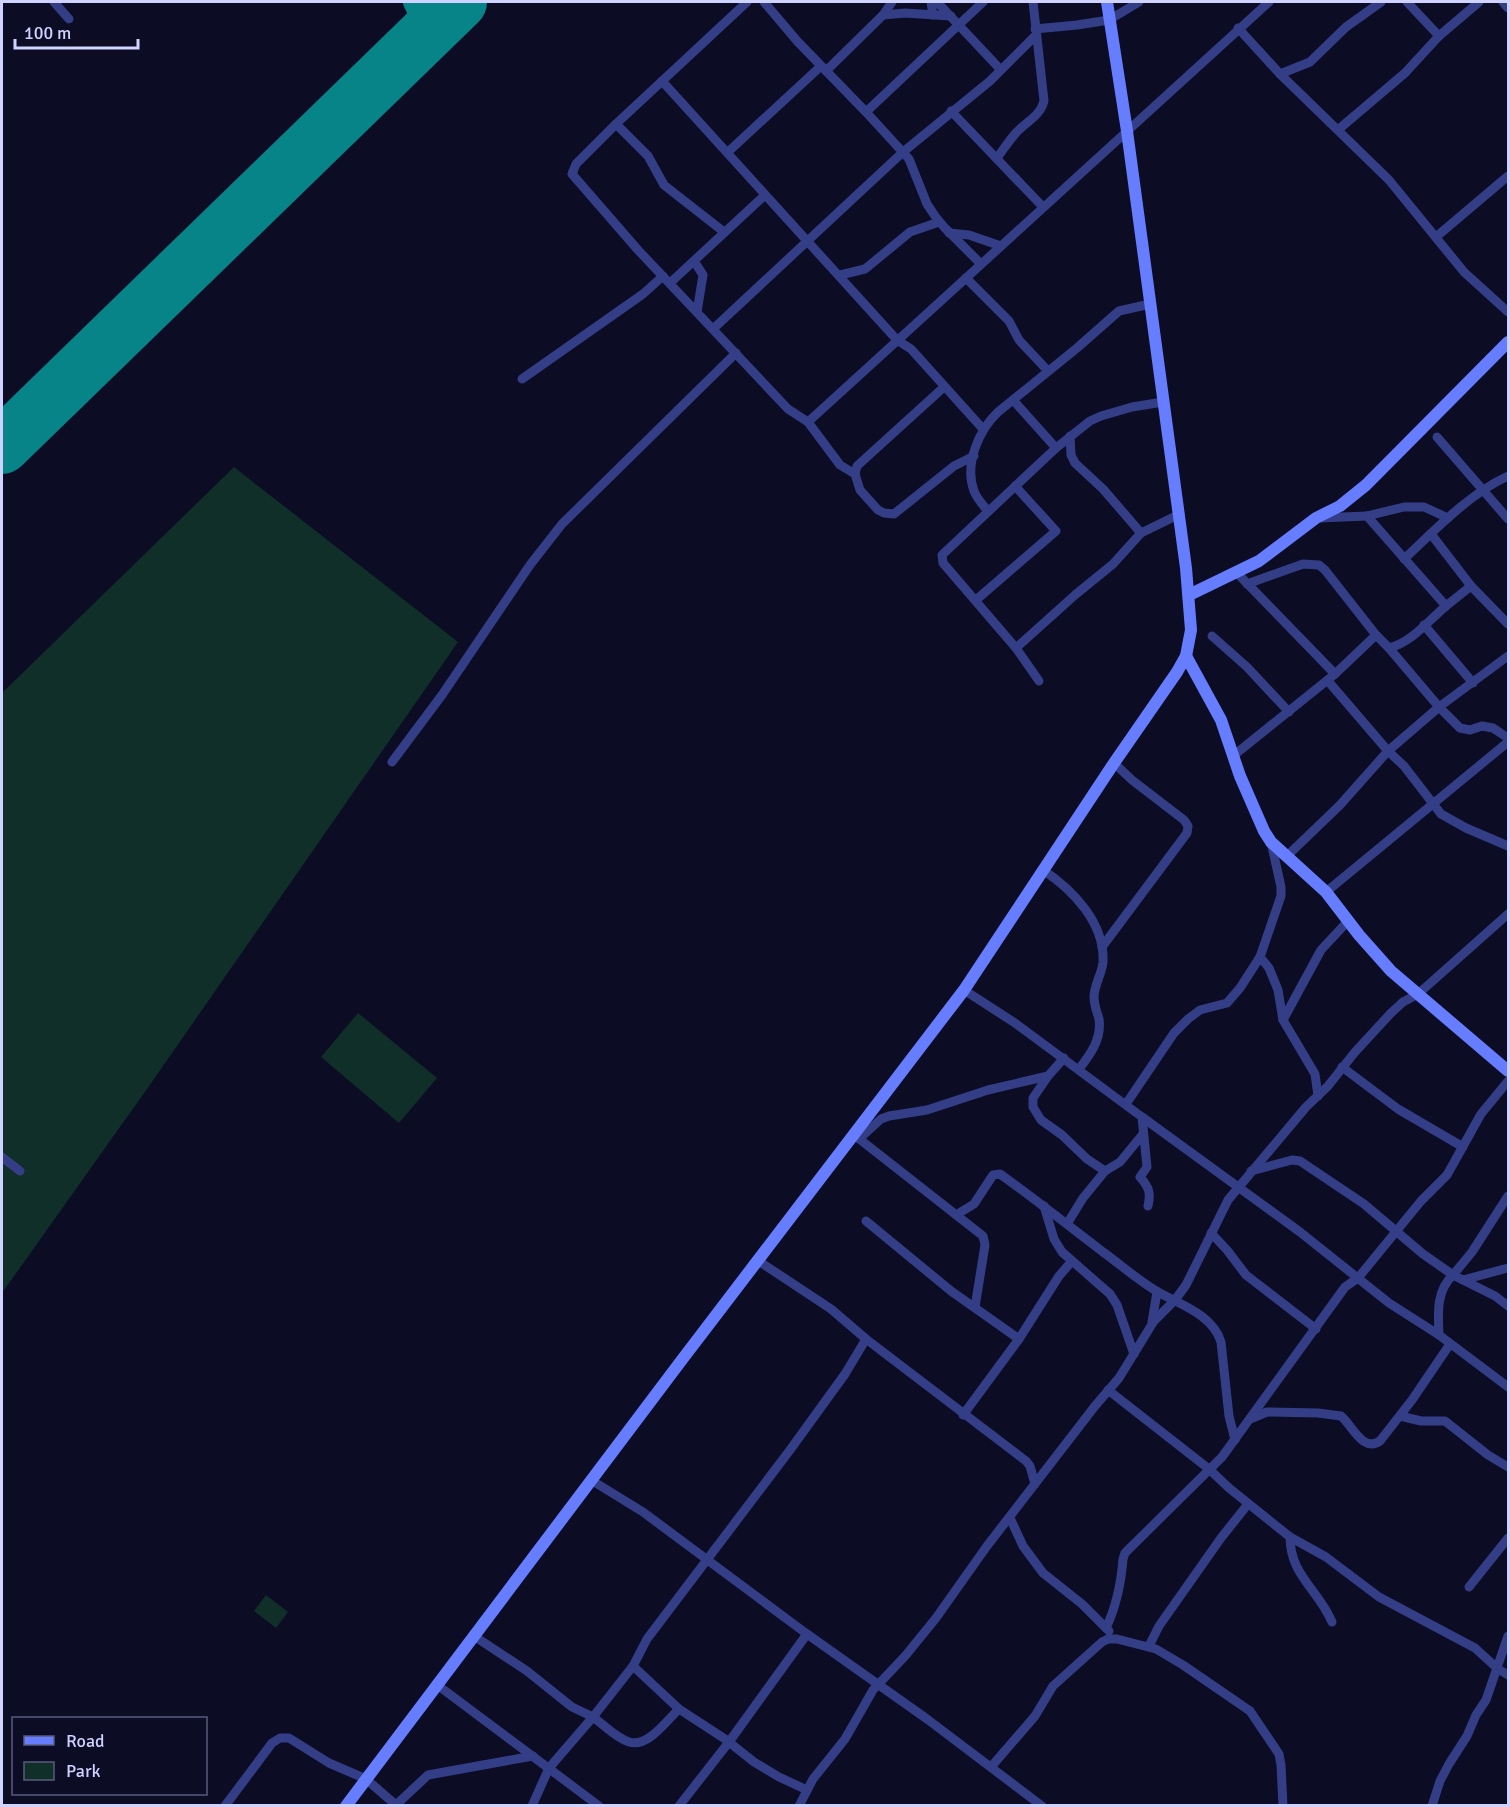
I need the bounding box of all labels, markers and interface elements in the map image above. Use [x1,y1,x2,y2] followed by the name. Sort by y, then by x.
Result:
[15,12,138,50] scale bar
[24,22,71,44] text: 100 m
[12,1717,207,1795] legend
[66,1730,105,1752] text: Road
[66,1760,101,1782] text: Park

